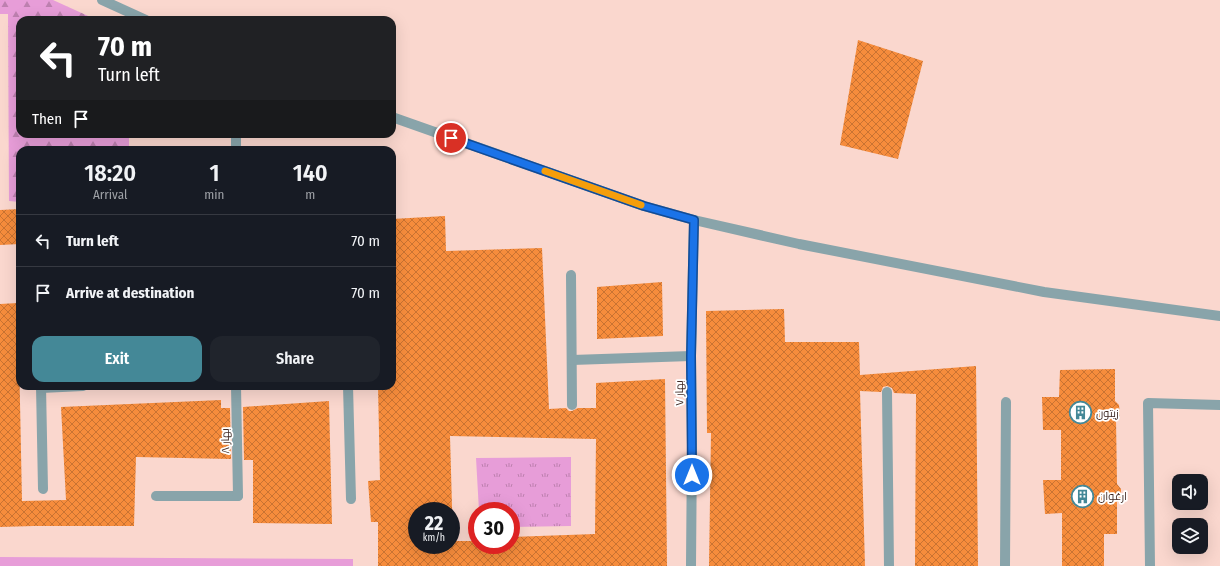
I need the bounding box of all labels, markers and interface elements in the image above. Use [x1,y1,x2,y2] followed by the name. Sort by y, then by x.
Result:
[98,30,152,63] text: 70 m
[32,32,84,84] icon: left
[98,64,160,86] text: Turn left
[70,108,92,130] icon: arrive
[32,110,62,128] text: Then
[434,121,468,155] pin
[440,127,462,149] icon: arrive
[84,159,136,187] text: 18:20
[209,159,219,187] text: 1
[293,159,328,187] text: 140
[93,187,127,202] text: Arrival
[204,187,224,202] text: min
[305,187,315,202] text: m
[32,230,54,252] icon: left
[66,232,119,250] text: Turn left
[351,232,380,250] text: 70 m
[32,282,54,304] icon: arrive
[66,284,194,302] text: Arrive at destination
[351,284,380,302] text: 70 m
[32,336,202,382] button: Exit
[210,336,380,382] button: Share
[673,380,686,406] street label: بهار ۷
[1068,400,1094,426] building icon: زیتون
[1096,407,1119,420] place label: زیتون
[219,428,232,454] street label: بهار ۸
[671,454,713,496] position arrow
[1172,474,1208,554] map controls
[1172,474,1208,510] button: sound
[1069,483,1095,509] building icon: ارغوان
[1098,490,1127,503] place label: ارغوان
[468,502,520,554] speed limit sign: 30
[425,511,443,535] text: 22
[1172,518,1208,554] button: layers
[423,532,445,544] text: km/h

